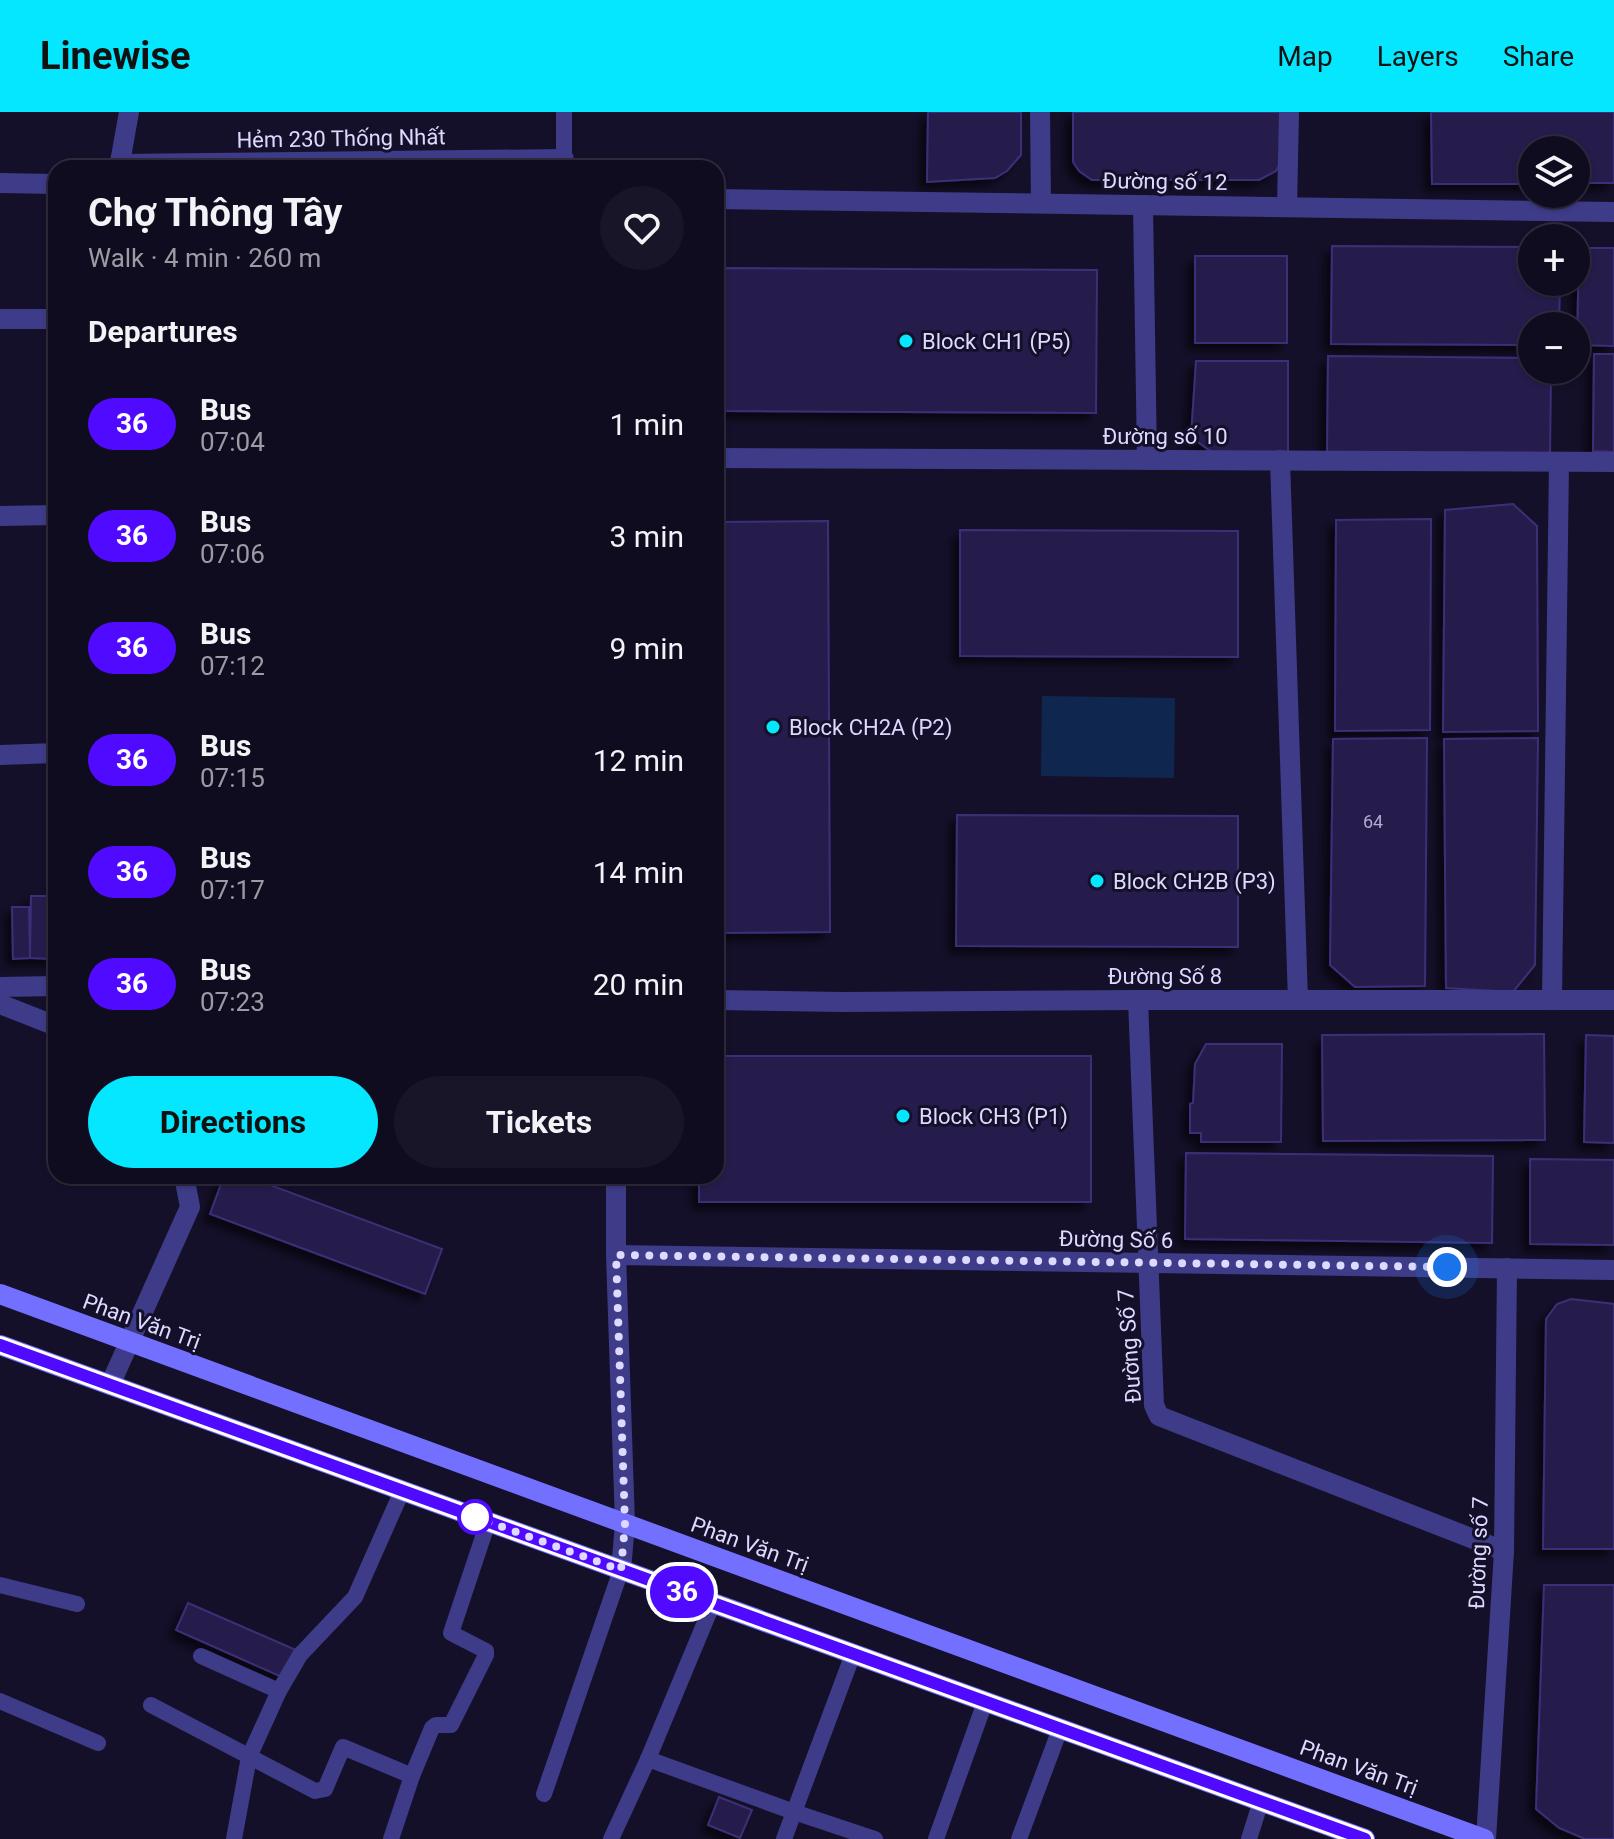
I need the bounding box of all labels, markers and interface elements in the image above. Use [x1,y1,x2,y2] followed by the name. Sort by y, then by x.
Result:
[40,34,190,78] text: Linewise
[1277,40,1333,73] text: Map
[1377,40,1459,73] text: Layers
[1503,40,1574,73] text: Share
[236,124,446,153] street label: Hẻm 230 Thống Nhất
[1518,136,1590,384] map controls
[1518,136,1590,208] button: layers
[1102,168,1228,195] street label: Đường số 12
[600,186,684,270] button: heart
[88,191,342,235] text: Chợ Thông Tây
[1518,224,1590,296] button: +
[88,243,321,273] text: Walk · 4 min · 260 m
[1518,312,1590,384] button: −
[88,314,238,349] text: Departures
[922,329,1071,355] place label: Block CH1 (P5)
[897,332,915,350] marker: Block CH1 (P5)
[200,392,251,427] text: Bus
[116,407,148,440] text: 36
[610,407,684,442] text: 1 min
[1103,424,1228,449] street label: Đường số 10
[200,427,265,457] text: 07:04
[200,504,251,539] text: Bus
[116,519,148,552] text: 36
[610,519,684,554] text: 3 min
[200,539,265,569] text: 07:06
[200,616,251,651] text: Bus
[116,631,148,664] text: 36
[610,631,684,666] text: 9 min
[200,651,265,681] text: 07:12
[789,715,952,741] place label: Block CH2A (P2)
[764,718,782,736] marker: Block CH2A (P2)
[200,728,251,763] text: Bus
[116,743,148,776] text: 36
[593,743,684,778] text: 12 min
[200,763,265,793] text: 07:15
[1363,811,1383,832] house number: 64
[200,840,251,875] text: Bus
[116,855,148,888] text: 36
[593,855,684,890] text: 14 min
[1113,869,1276,895] place label: Block CH2B (P3)
[1088,872,1106,890] marker: Block CH2B (P3)
[200,875,265,905] text: 07:17
[200,952,251,987] text: Bus
[1108,964,1222,989] street label: Đường Số 8
[116,967,148,1000] text: 36
[593,967,684,1002] text: 20 min
[200,987,265,1017] text: 07:23
[88,1076,378,1168] button: Directions
[394,1076,684,1168] button: Tickets
[919,1104,1068,1130] place label: Block CH3 (P1)
[894,1107,912,1125] marker: Block CH3 (P1)
[1059,1226,1173,1253] street label: Đường Số 6
[1427,1247,1467,1287] your location
[1113,1288,1146,1404] street label: Đường Số 7
[80,1289,204,1354] street label: Phan Văn Trị
[1464,1496,1493,1610] street label: Đường số 7
[458,1500,492,1534] unlabelled marker
[688,1512,812,1577] street label: Phan Văn Trị
[646,1566,718,1618] line badge: 36
[666,1575,698,1608] text: 36
[1297,1735,1421,1800] street label: Phan Văn Trị

